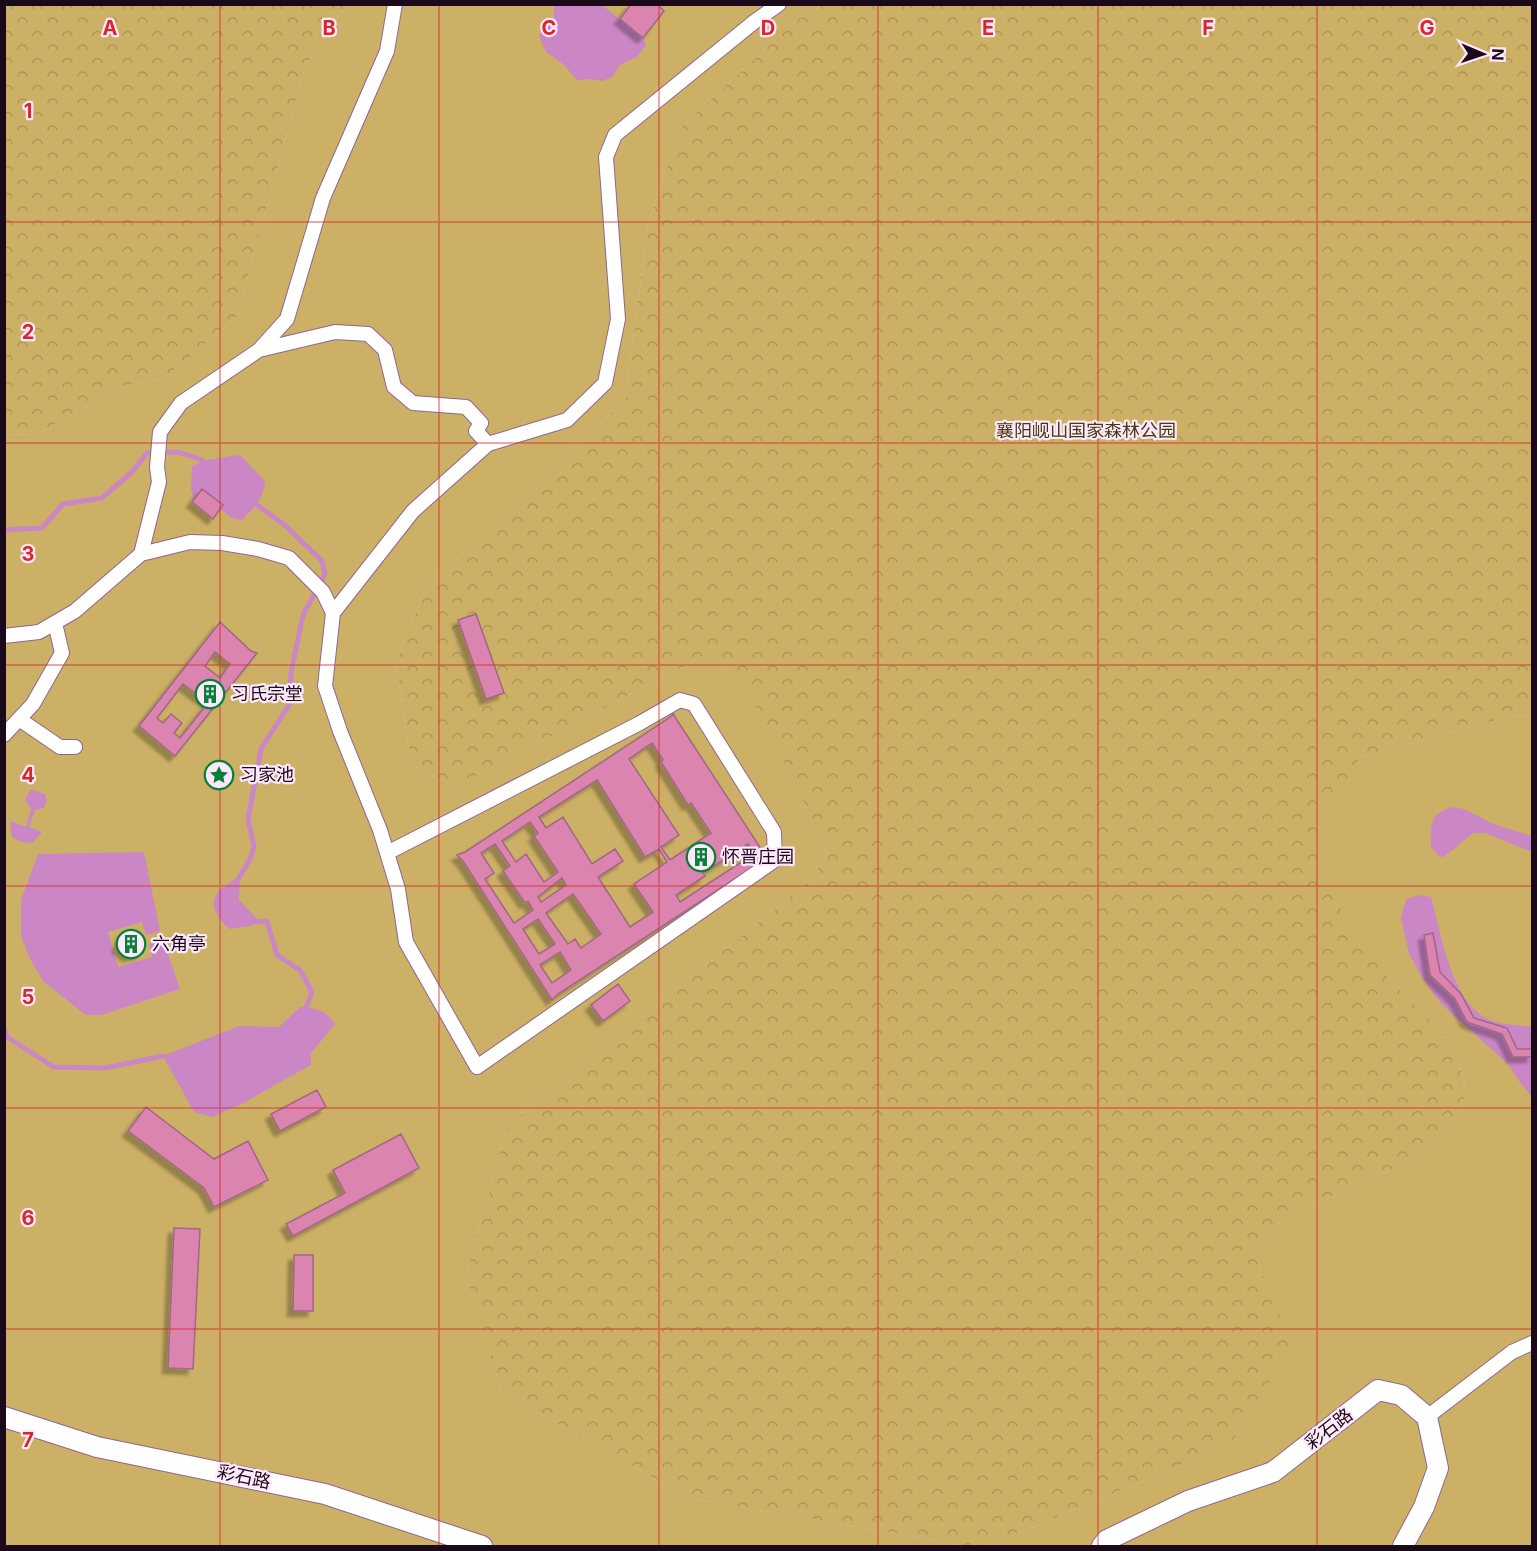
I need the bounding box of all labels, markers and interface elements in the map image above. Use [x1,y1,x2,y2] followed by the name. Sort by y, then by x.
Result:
[103,16,118,40] text: A
[322,16,336,40] text: B
[542,16,556,40] text: C
[761,16,775,40] text: D
[982,16,994,40] text: E
[1202,16,1214,40] text: F
[1419,16,1435,40] text: G
[1453,24,1513,84] north arrow
[1488,48,1508,61] text: N
[24,99,32,123] text: 1
[22,320,34,344] text: 2
[996,420,1176,441] park label: 襄阳岘山国家森林公园
[22,542,34,566] text: 3
[194,678,226,710] building icon: 习氏宗堂
[231,683,303,704] place label: 习氏宗堂
[203,759,235,791] place icon: 习家池
[21,763,35,787] text: 4
[240,764,294,785] place label: 习家池
[685,841,717,873] building icon: 怀晋庄园
[722,846,794,867] place label: 怀晋庄园
[115,928,147,960] building icon: 六角亭
[152,933,206,954] place label: 六角亭
[22,985,34,1009] text: 5
[22,1206,35,1230] text: 6
[1301,1404,1356,1454] street label: 彩石路
[22,1428,34,1452] text: 7
[216,1461,273,1492] street label: 彩石路

